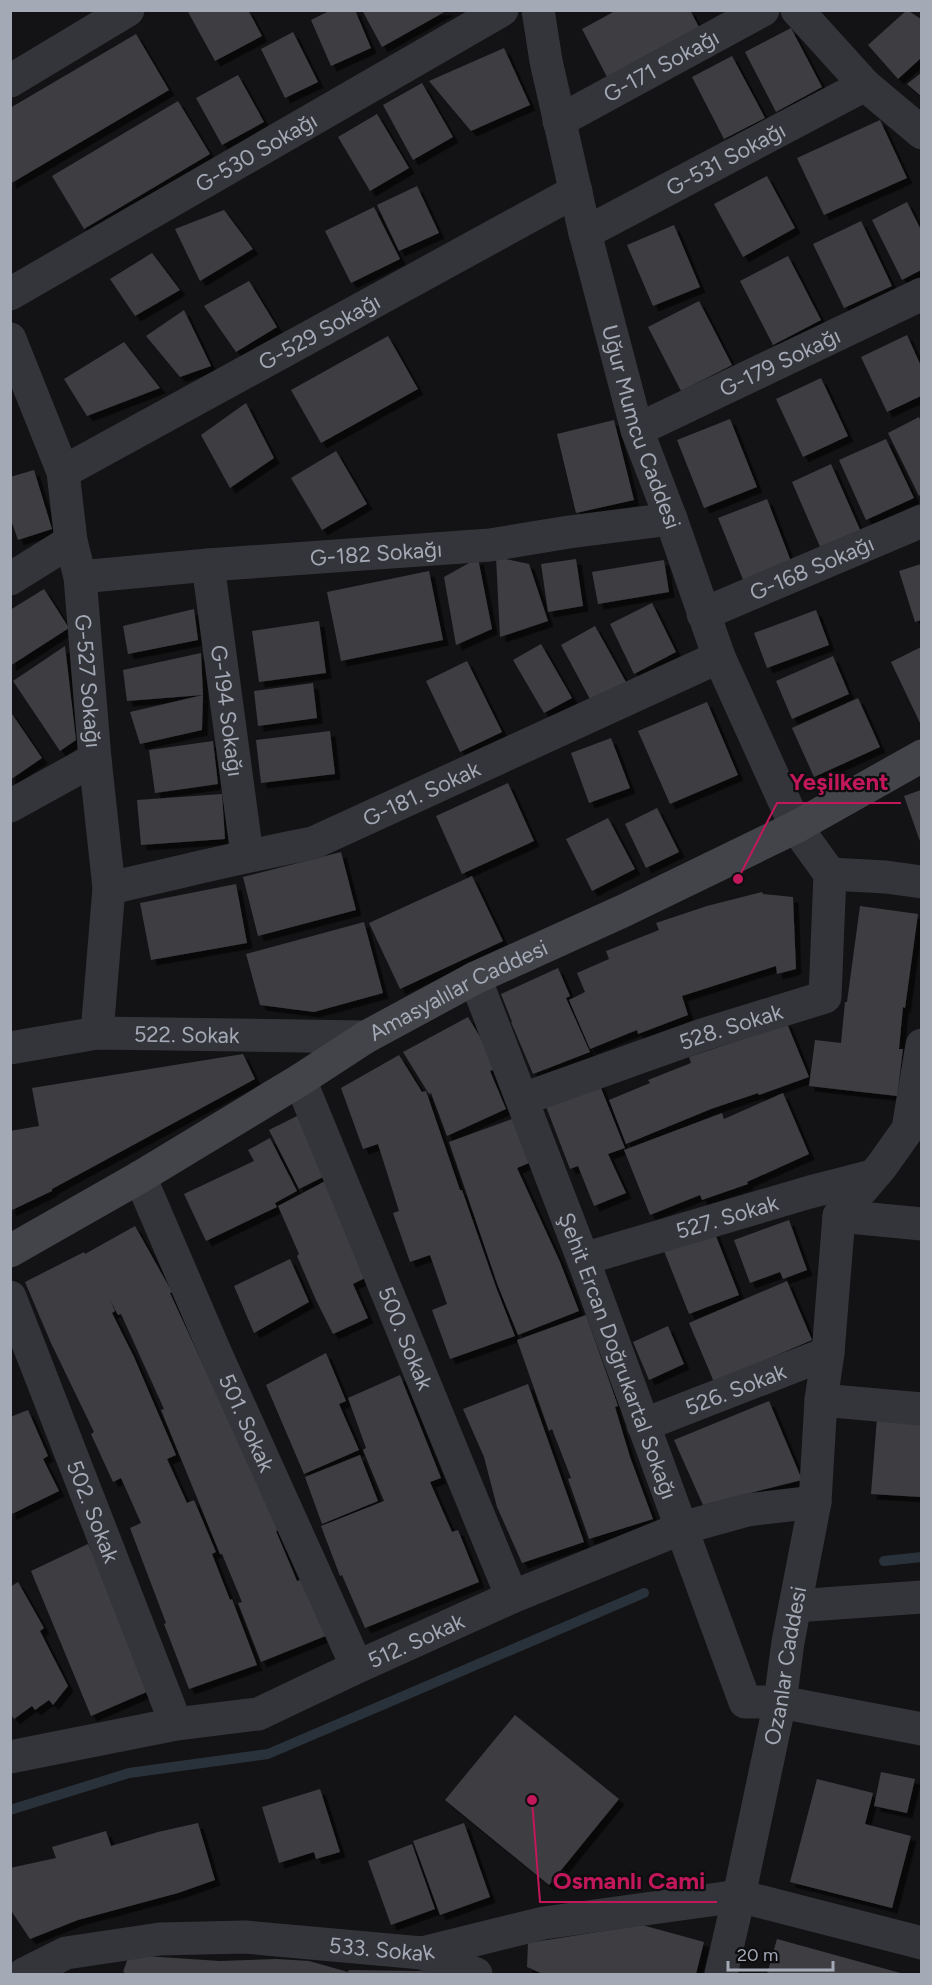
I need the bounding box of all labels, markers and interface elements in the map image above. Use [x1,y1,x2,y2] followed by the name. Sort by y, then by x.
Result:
[599,24,724,108] street label: G-171 Sokağı
[191,107,322,198] street label: G-530 Sokağı
[662,117,790,202] street label: G-531 Sokağı
[254,288,385,376] street label: G-529 Sokağı
[596,322,686,533] street label: Uğur Mumcu Caddesi
[715,322,845,403] street label: G-179 Sokağı
[746,530,878,607] street label: G-168 Sokağı
[309,535,443,572] street label: G-182 Sokağı
[69,613,107,749] street label: G-527 Sokağı
[205,643,249,778] street label: G-194 Sokağı
[358,755,485,832] street label: G-181. Sokak
[777,761,901,803] callout: Yeşilkent
[789,767,889,796] text: Yeşilkent
[364,934,552,1047] street label: Amasyalılar Caddesi
[675,998,786,1056] street label: 528. Sokak
[134,1021,240,1049] street label: 522. Sokak
[673,1189,782,1245] street label: 527. Sokak
[552,1209,683,1503] street label: Şehit Ercan Doğrukartal Sokağı
[372,1283,439,1394] street label: 500. Sokak
[681,1358,790,1421] street label: 526. Sokak
[213,1370,280,1476] street label: 501. Sokak
[61,1456,125,1567] street label: 502. Sokak
[758,1584,812,1748] street label: Ozanlar Caddesi
[364,1607,469,1674] street label: 512. Sokak
[540,1860,717,1902] callout: Osmanlı Cami
[553,1866,705,1895] text: Osmanlı Cami
[328,1932,437,1967] street label: 533. Sokak
[728,1934,833,1972] scale bar
[737,1944,778,1966] text: 20 m

